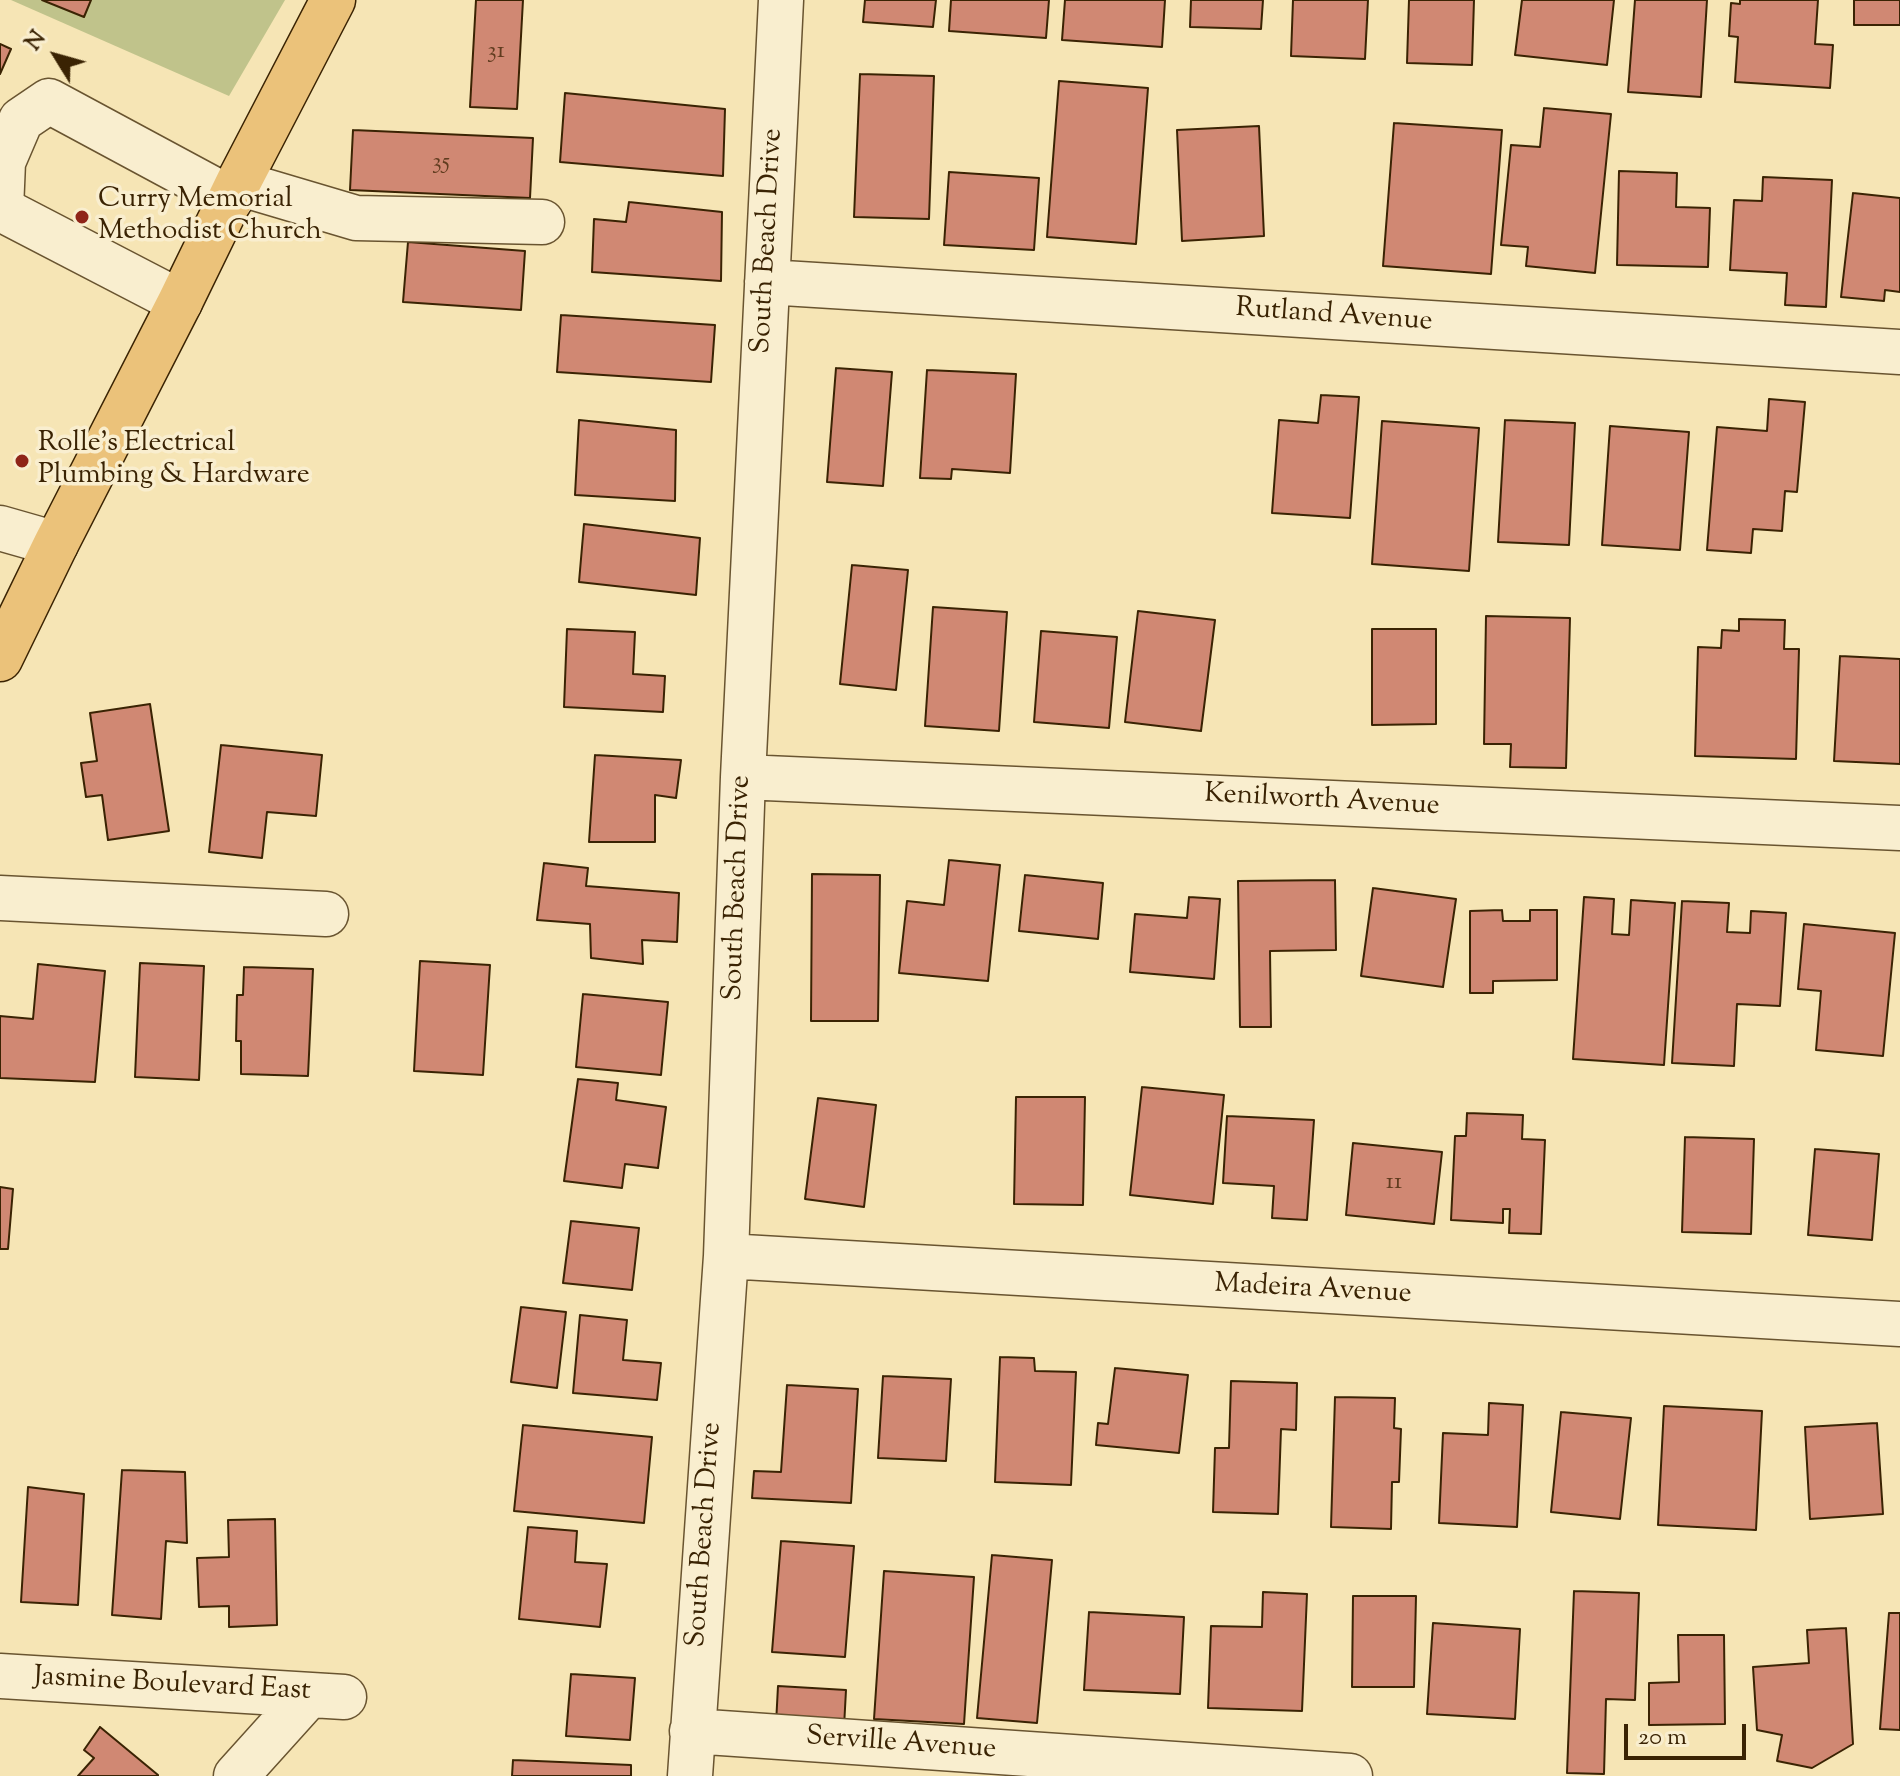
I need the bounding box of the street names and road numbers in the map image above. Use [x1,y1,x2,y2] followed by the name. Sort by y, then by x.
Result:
[746,127,792,355] street label: South Beach Drive
[1234,293,1434,341] street label: Rutland Avenue
[718,775,760,1001] street label: South Beach Drive
[1203,779,1441,825] street label: Kenilworth Avenue
[1213,1269,1413,1313] street label: Madeira Avenue
[681,1421,731,1649] street label: South Beach Drive
[33,1662,311,1710] street label: Jasmine Boulevard East
[805,1722,997,1768] street label: Serville Avenue

